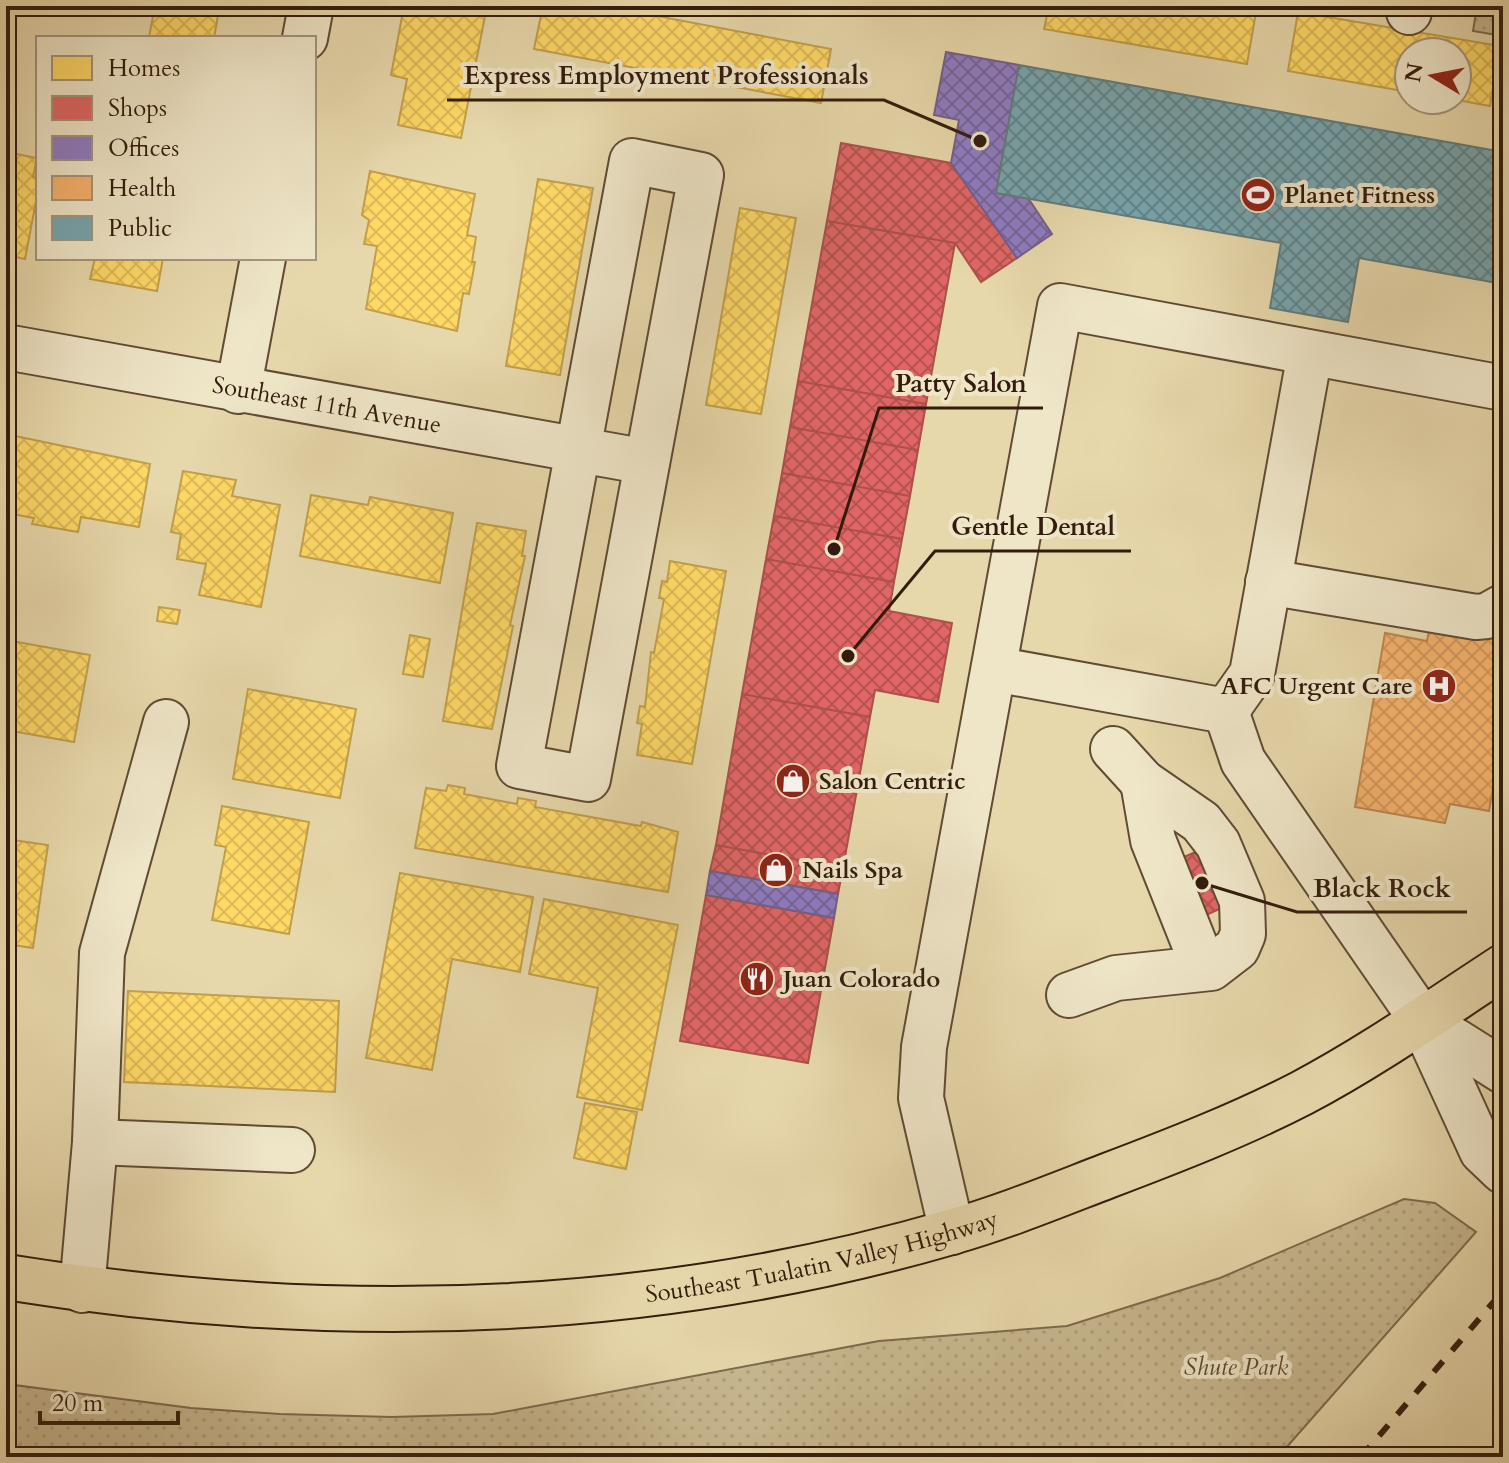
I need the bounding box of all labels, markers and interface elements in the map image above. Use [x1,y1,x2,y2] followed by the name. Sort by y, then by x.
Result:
[36,36,316,260] legend
[1393,36,1473,116] north arrow
[447,50,884,100] callout: Express Employment Professionals
[108,52,180,85] text: Homes
[463,58,869,93] text: Express Employment Professionals
[1398,61,1431,85] text: N
[108,92,167,125] text: Shops
[108,132,179,165] text: Offices
[108,172,176,205] text: Health
[1239,176,1277,214] sports icon: Planet Fitness
[1284,179,1435,212] place label: Planet Fitness
[108,212,172,245] text: Public
[879,358,1043,408] callout: Patty Salon
[895,366,1027,401] text: Patty Salon
[210,368,444,441] street label: Southeast 11th Avenue
[935,501,1131,551] callout: Gentle Dental
[951,509,1116,544] text: Gentle Dental
[1420,667,1458,705] hospital icon: AFC Urgent Care
[1221,670,1413,703] place label: AFC Urgent Care
[774,762,812,800] shop icon: Salon Centric
[819,765,965,798] place label: Salon Centric
[757,851,795,889] shop icon: Nails Spa
[802,854,903,887] place label: Nails Spa
[1297,862,1467,912] callout: Black Rock
[1313,871,1452,906] text: Black Rock
[738,960,776,998] restaurant icon: Juan Colorado
[780,963,940,996] place label: Juan Colorado
[643,1202,1003,1311] street label: Southeast Tualatin Valley Highway
[1184,1351,1288,1384] park label: Shute Park
[40,1375,178,1425] scale bar
[52,1387,104,1420] text: 20 m

